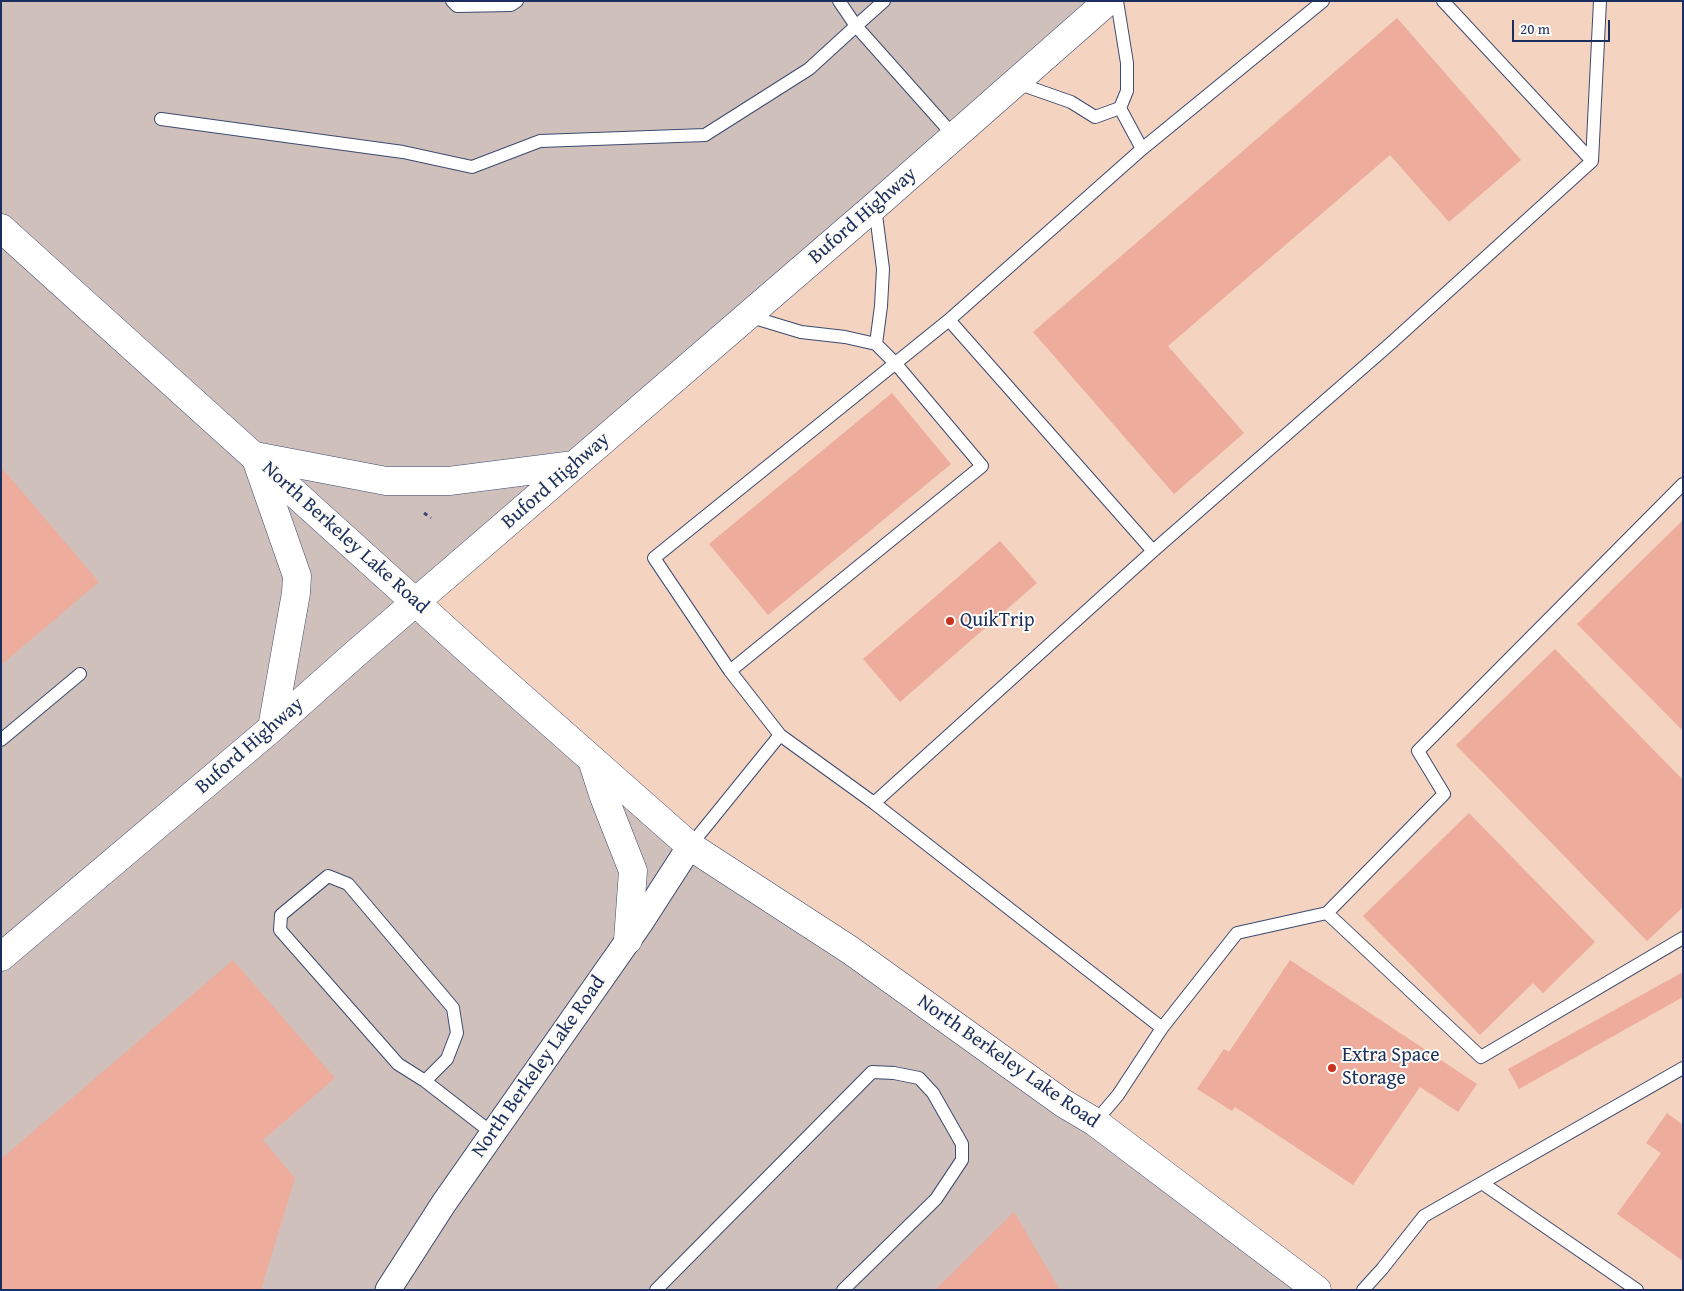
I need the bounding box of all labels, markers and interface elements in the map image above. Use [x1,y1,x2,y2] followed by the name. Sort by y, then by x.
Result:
[1514,10,1612,42] scale bar
[1520,18,1550,39] text: 20 m
[804,163,922,269] street label: Buford Highway
[497,428,615,534] street label: Buford Highway
[257,457,433,619] street label: North Berkeley Lake Road
[960,609,1035,633] place label: QuikTrip
[944,615,956,627] marker: QuikTrip
[191,693,309,799] street label: Buford Highway
[467,972,611,1162] street label: North Berkeley Lake Road
[913,990,1103,1134] street label: North Berkeley Lake Road
[1342,1044,1440,1091] place label: Extra Space Storage
[1326,1062,1338,1074] marker: Extra Space Storage

